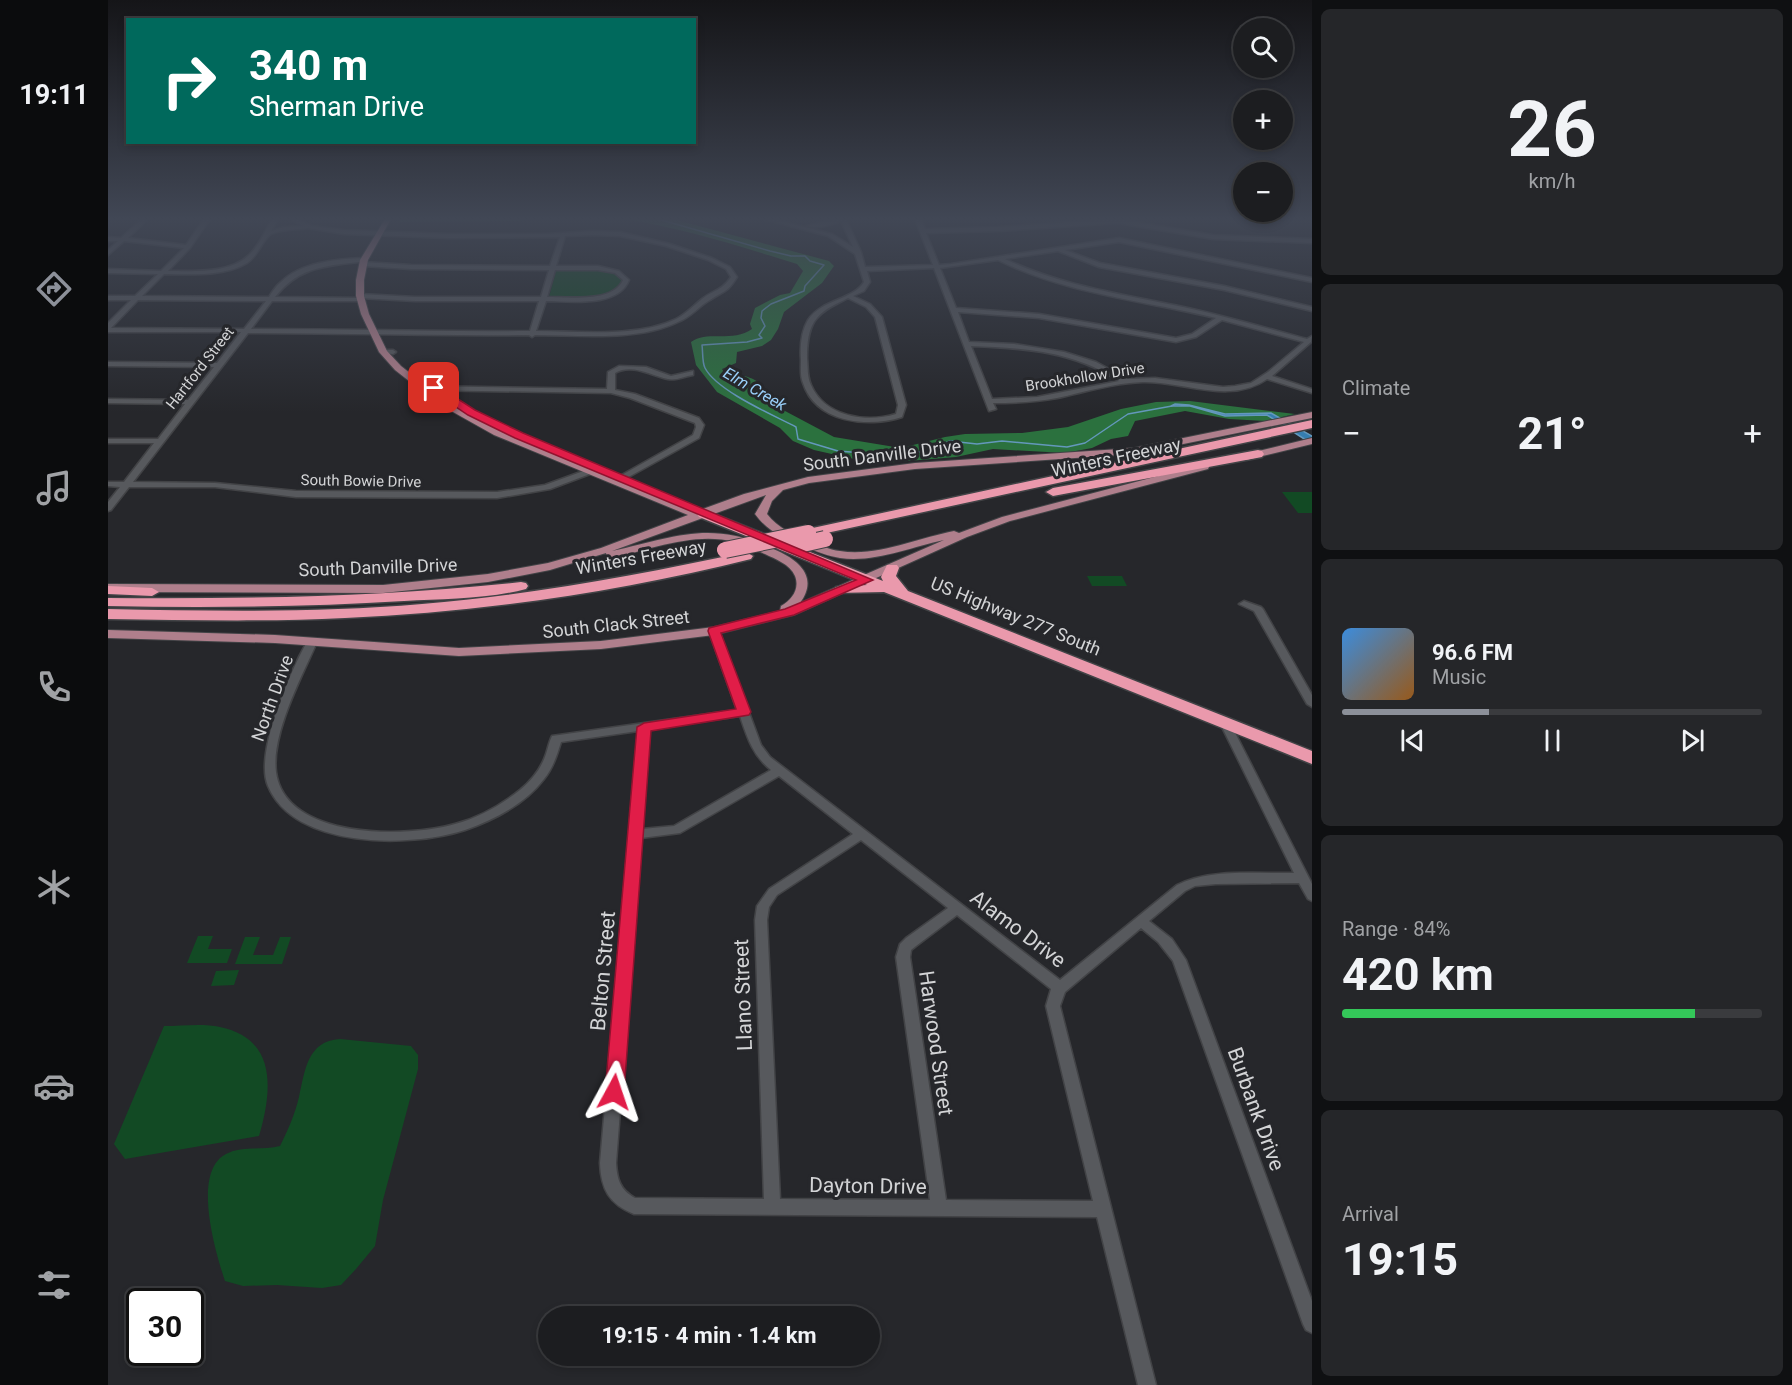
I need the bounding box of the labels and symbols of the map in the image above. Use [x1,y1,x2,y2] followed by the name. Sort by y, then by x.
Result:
[162,323,238,413] street label: Hartford Street
[1024,359,1146,395] street label: Brookhollow Drive
[408,362,459,413] pin
[720,363,791,415] water label: Elm Creek
[1049,433,1183,481] street label: Winters Freeway
[802,435,962,475] street label: South Danville Drive
[300,471,422,491] street label: South Bowie Drive
[574,535,708,579] street label: Winters Freeway
[298,554,458,580] street label: South Danville Drive
[928,572,1104,660] street label: US Highway 277 South
[542,606,691,642] street label: South Clack Street
[247,652,297,744] street label: North Drive
[966,885,1070,973] street label: Alamo Drive
[586,910,620,1032] street label: Belton Street
[729,938,757,1051] street label: Llano Street
[914,969,958,1117] street label: Harwood Street
[1223,1044,1289,1174] street label: Burbank Drive
[582,1060,646,1124] position arrow
[809,1173,927,1199] street label: Dayton Drive
[126,1288,204,1366] speed limit sign: 30

